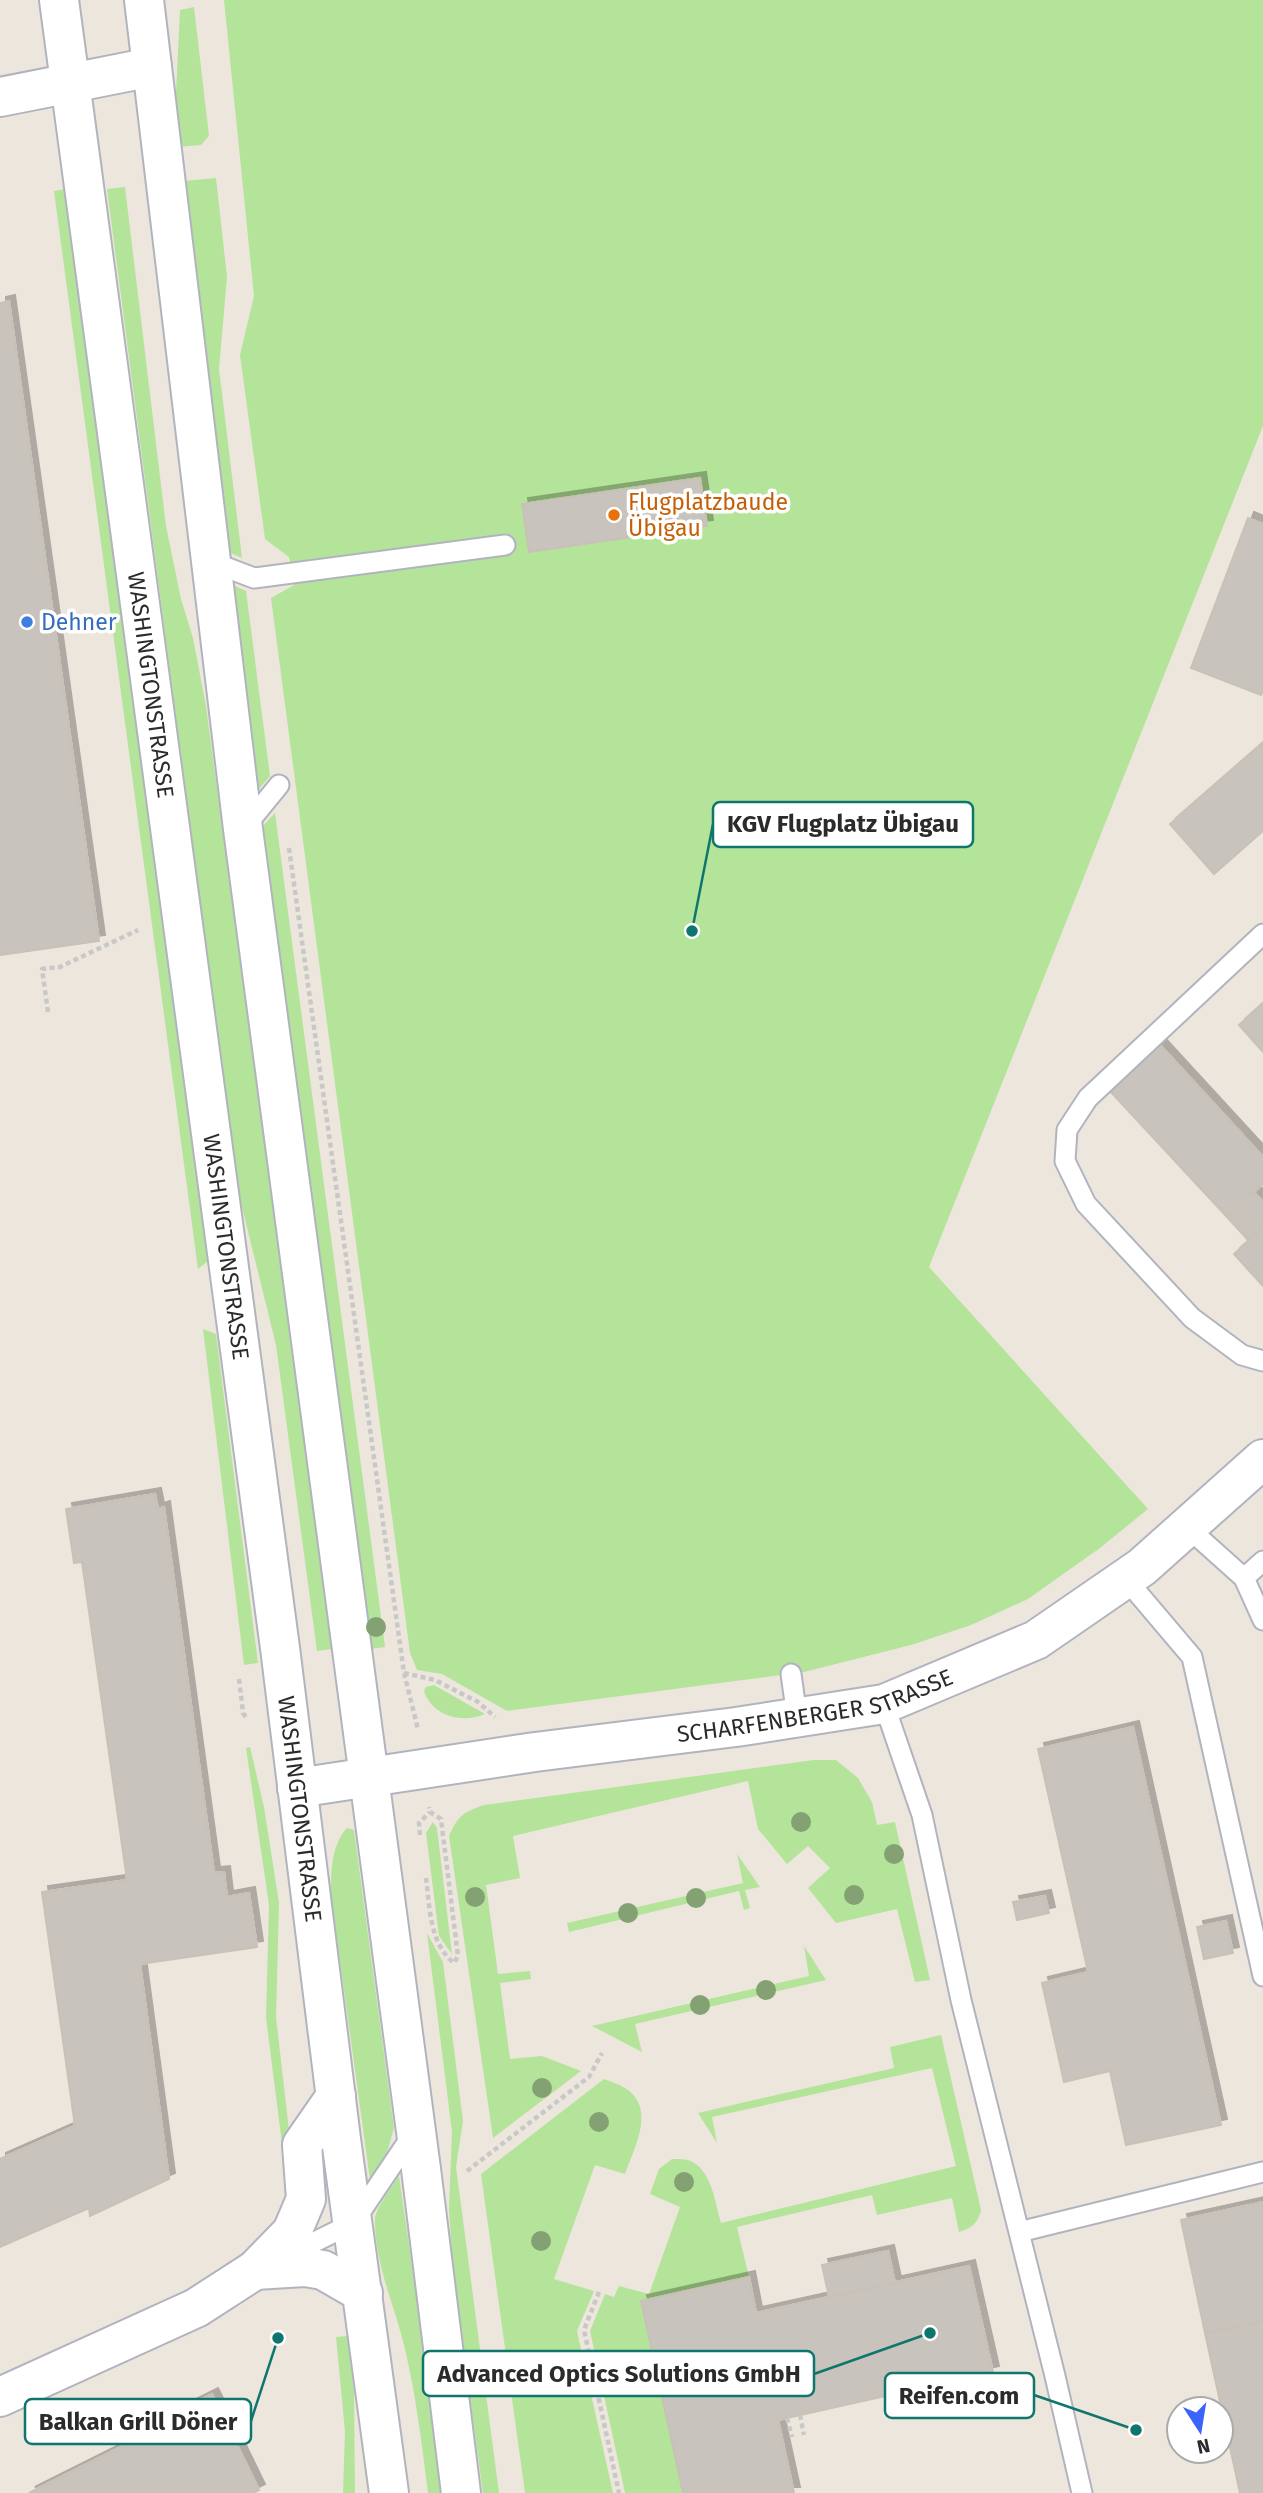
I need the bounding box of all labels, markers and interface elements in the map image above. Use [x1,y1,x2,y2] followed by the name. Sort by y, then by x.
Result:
[628,488,788,542] place label: Flugplatzbaude Übigau
[606,507,622,523] marker: Flugplatzbaude Übigau
[122,570,180,800] street label: WASHINGTONSTRASSE
[41,608,117,636] place label: Dehner
[19,614,35,630] marker: Dehner
[713,802,973,847] callout: KGV Flugplatz Übigau
[727,810,959,838] text: KGV Flugplatz Übigau
[197,1132,255,1362] street label: WASHINGTONSTRASSE
[675,1663,957,1748] street label: SCHARFENBERGER STRASSE
[272,1694,328,1924] street label: WASHINGTONSTRASSE
[423,2351,814,2396] callout: Advanced Optics Solutions GmbH
[436,2360,801,2388] text: Advanced Optics Solutions GmbH
[885,2373,1034,2418] callout: Reifen.com
[899,2382,1019,2410] text: Reifen.com
[1165,2395,1235,2465] north arrow
[25,2399,251,2444] callout: Balkan Grill Döner
[39,2408,238,2436] text: Balkan Grill Döner
[1195,2434,1212,2459] text: N

